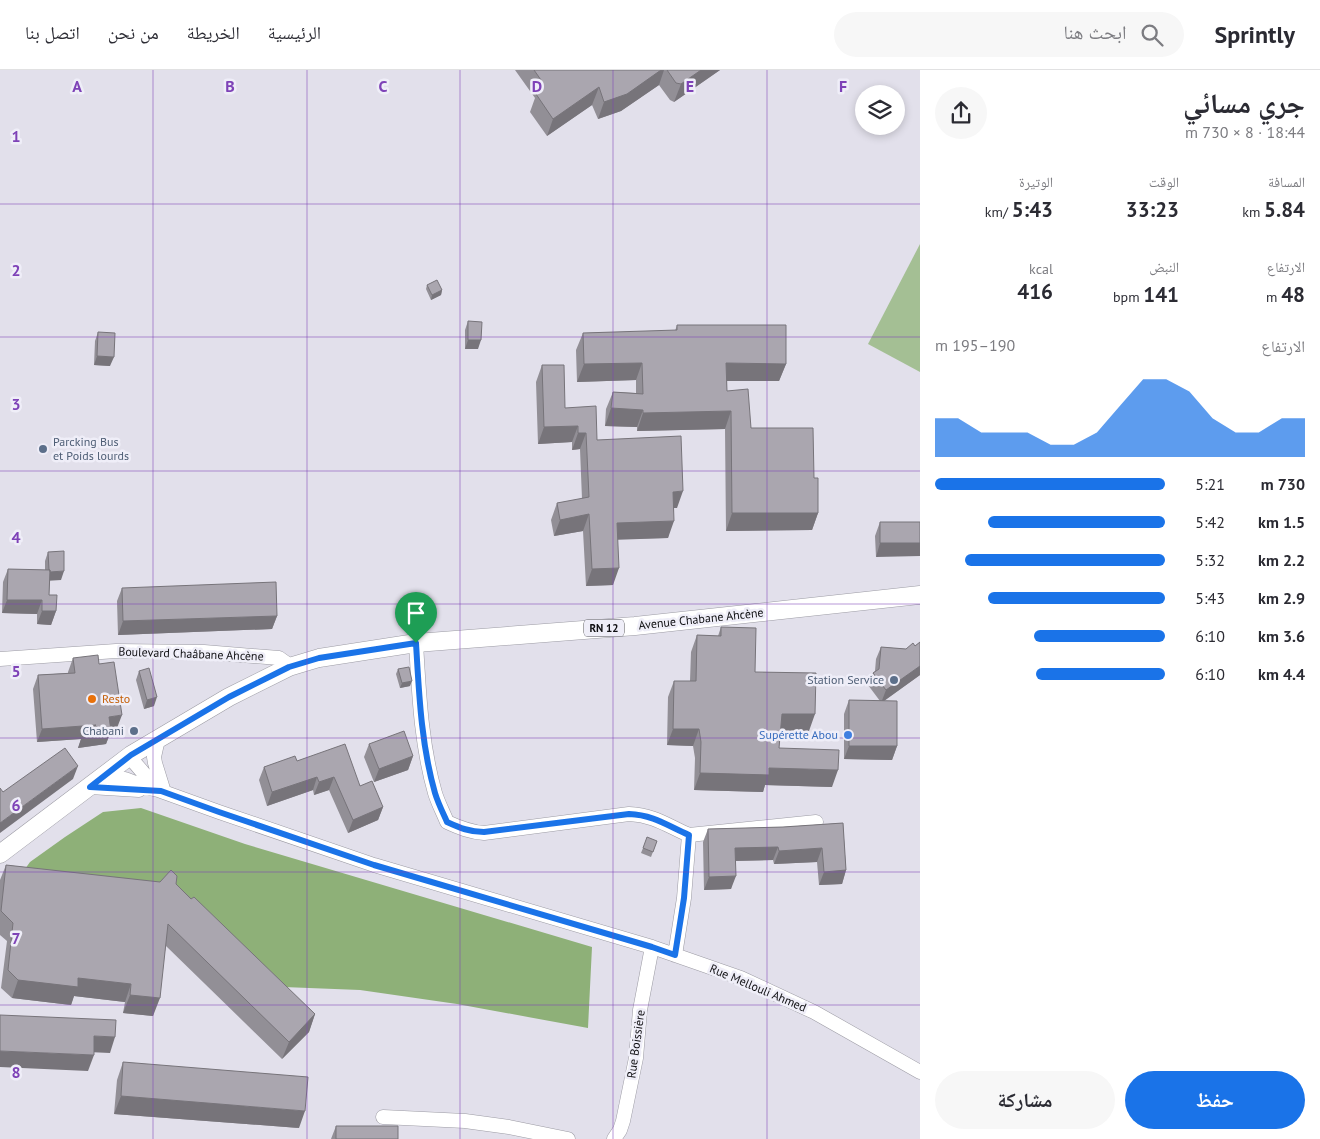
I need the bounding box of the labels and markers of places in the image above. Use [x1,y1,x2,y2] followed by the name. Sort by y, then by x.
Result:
[53,434,129,463] place label: Parcking Bus et Poids lourds
[37,443,49,455] marker: Parcking Bus et Poids lourds
[395,592,437,643] pin
[807,672,884,687] place label: Station Service
[888,674,900,686] marker: Station Service
[102,691,130,706] place label: Resto
[86,693,98,705] marker: Resto
[82,723,124,738] place label: Chabani
[128,725,140,737] marker: Chabani
[759,727,838,742] place label: Supérette Abou
[842,729,854,741] marker: Supérette Abou

